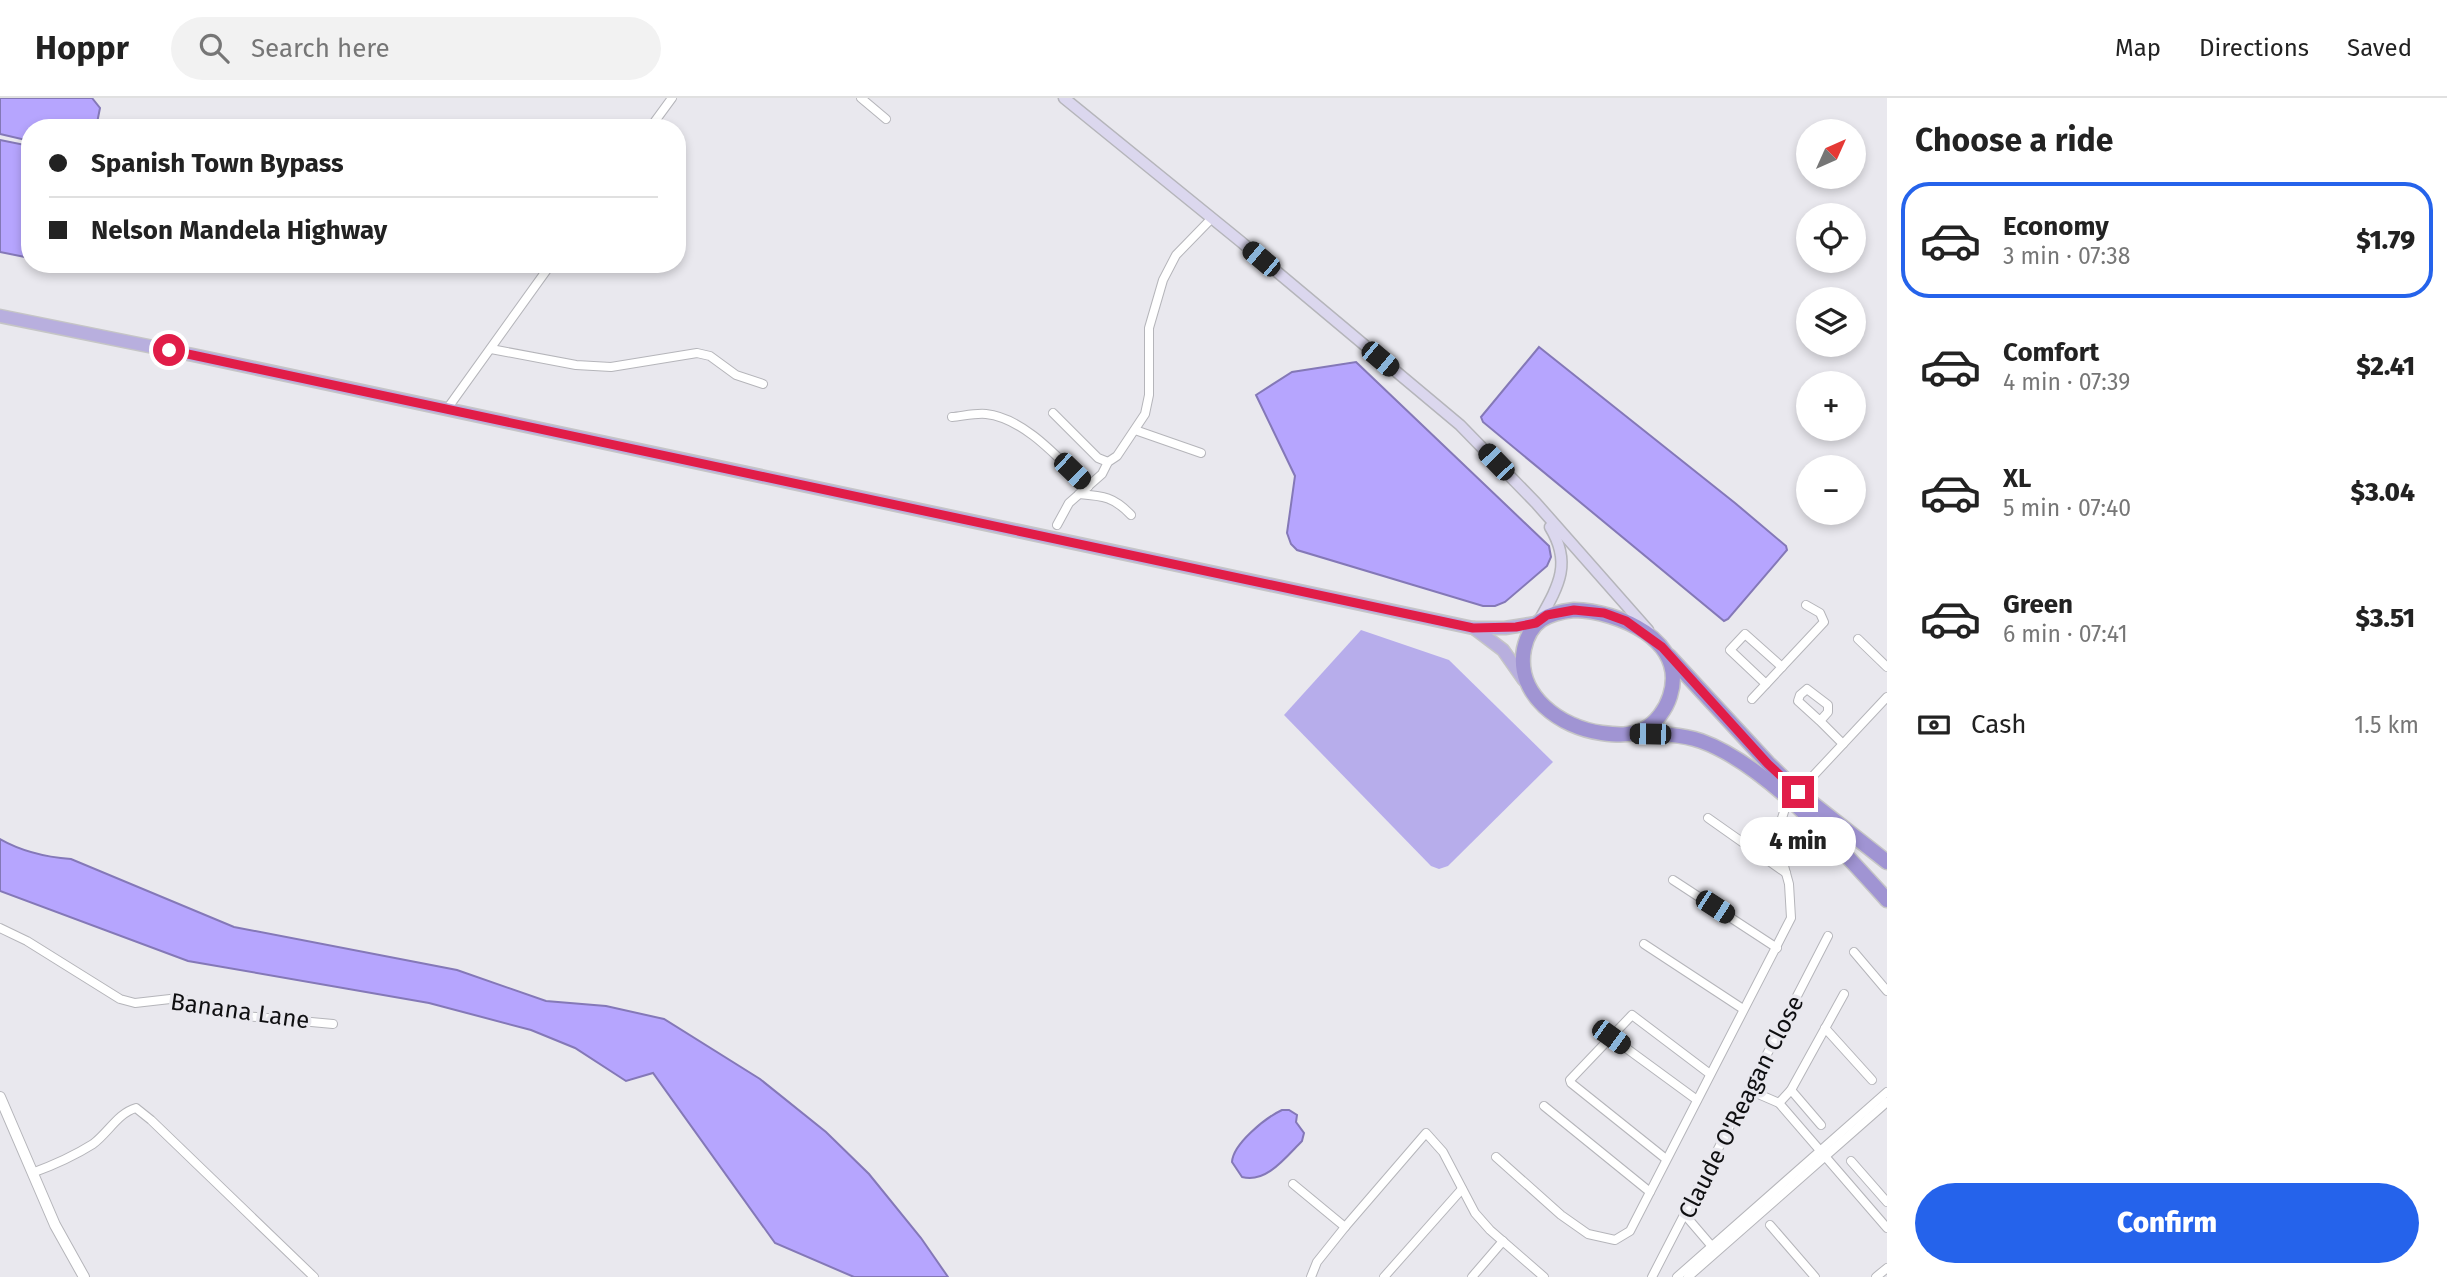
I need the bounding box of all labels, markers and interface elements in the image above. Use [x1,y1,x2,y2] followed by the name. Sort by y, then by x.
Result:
[171,17,661,80] search box
[35,28,129,68] text: Hoppr
[195,29,233,67] icon: search
[251,33,390,64] text: Search here
[2115,34,2161,62] text: Map
[2199,34,2309,62] text: Directions
[2347,34,2412,62] text: Saved
[1796,119,1866,189] north arrow
[1796,119,1866,525] map controls
[1915,121,2113,159] text: Choose a ride
[91,148,344,179] text: Spanish Town Bypass
[1796,203,1866,273] button: locate
[1919,209,1982,272] icon: car
[2003,211,2109,242] text: Economy
[91,215,387,246] text: Nelson Mandela Highway
[2356,225,2415,256] text: $1.79
[1239,237,1284,281] car
[2003,242,2130,270] text: 3 min · 07:38
[1796,287,1866,357] button: layers
[153,334,185,366] route start
[1919,335,1982,398] icon: car
[1358,337,1403,381] car
[2003,337,2099,368] text: Comfort
[2356,351,2415,382] text: $2.41
[2003,368,2130,396] text: 4 min · 07:39
[1796,371,1866,441] button: +
[1474,440,1519,484] car
[1050,449,1095,493] car
[1796,455,1866,525] button: −
[1919,461,1982,524] icon: car
[2003,463,2031,494] text: XL
[2351,477,2415,508] text: $3.04
[2003,494,2131,522] text: 5 min · 07:40
[1919,587,1982,650] icon: car
[2003,589,2073,620] text: Green
[2355,603,2415,634] text: $3.51
[2003,620,2128,648] text: 6 min · 07:41
[1915,706,1953,744] icon: cash
[1971,709,2027,740] text: Cash
[2354,711,2419,739] text: 1.5 km
[1629,723,1672,745] car
[1782,776,1814,808] route end
[1740,816,1856,866] callout: 4 min
[1769,827,1827,855] text: 4 min
[1692,887,1739,927] car
[169,987,311,1035] street label: Banana Lane
[1673,991,1809,1223] street label: Claude O'Reagan Close
[1588,1016,1635,1058] car
[1915,1183,2419,1263] button: Confirm

